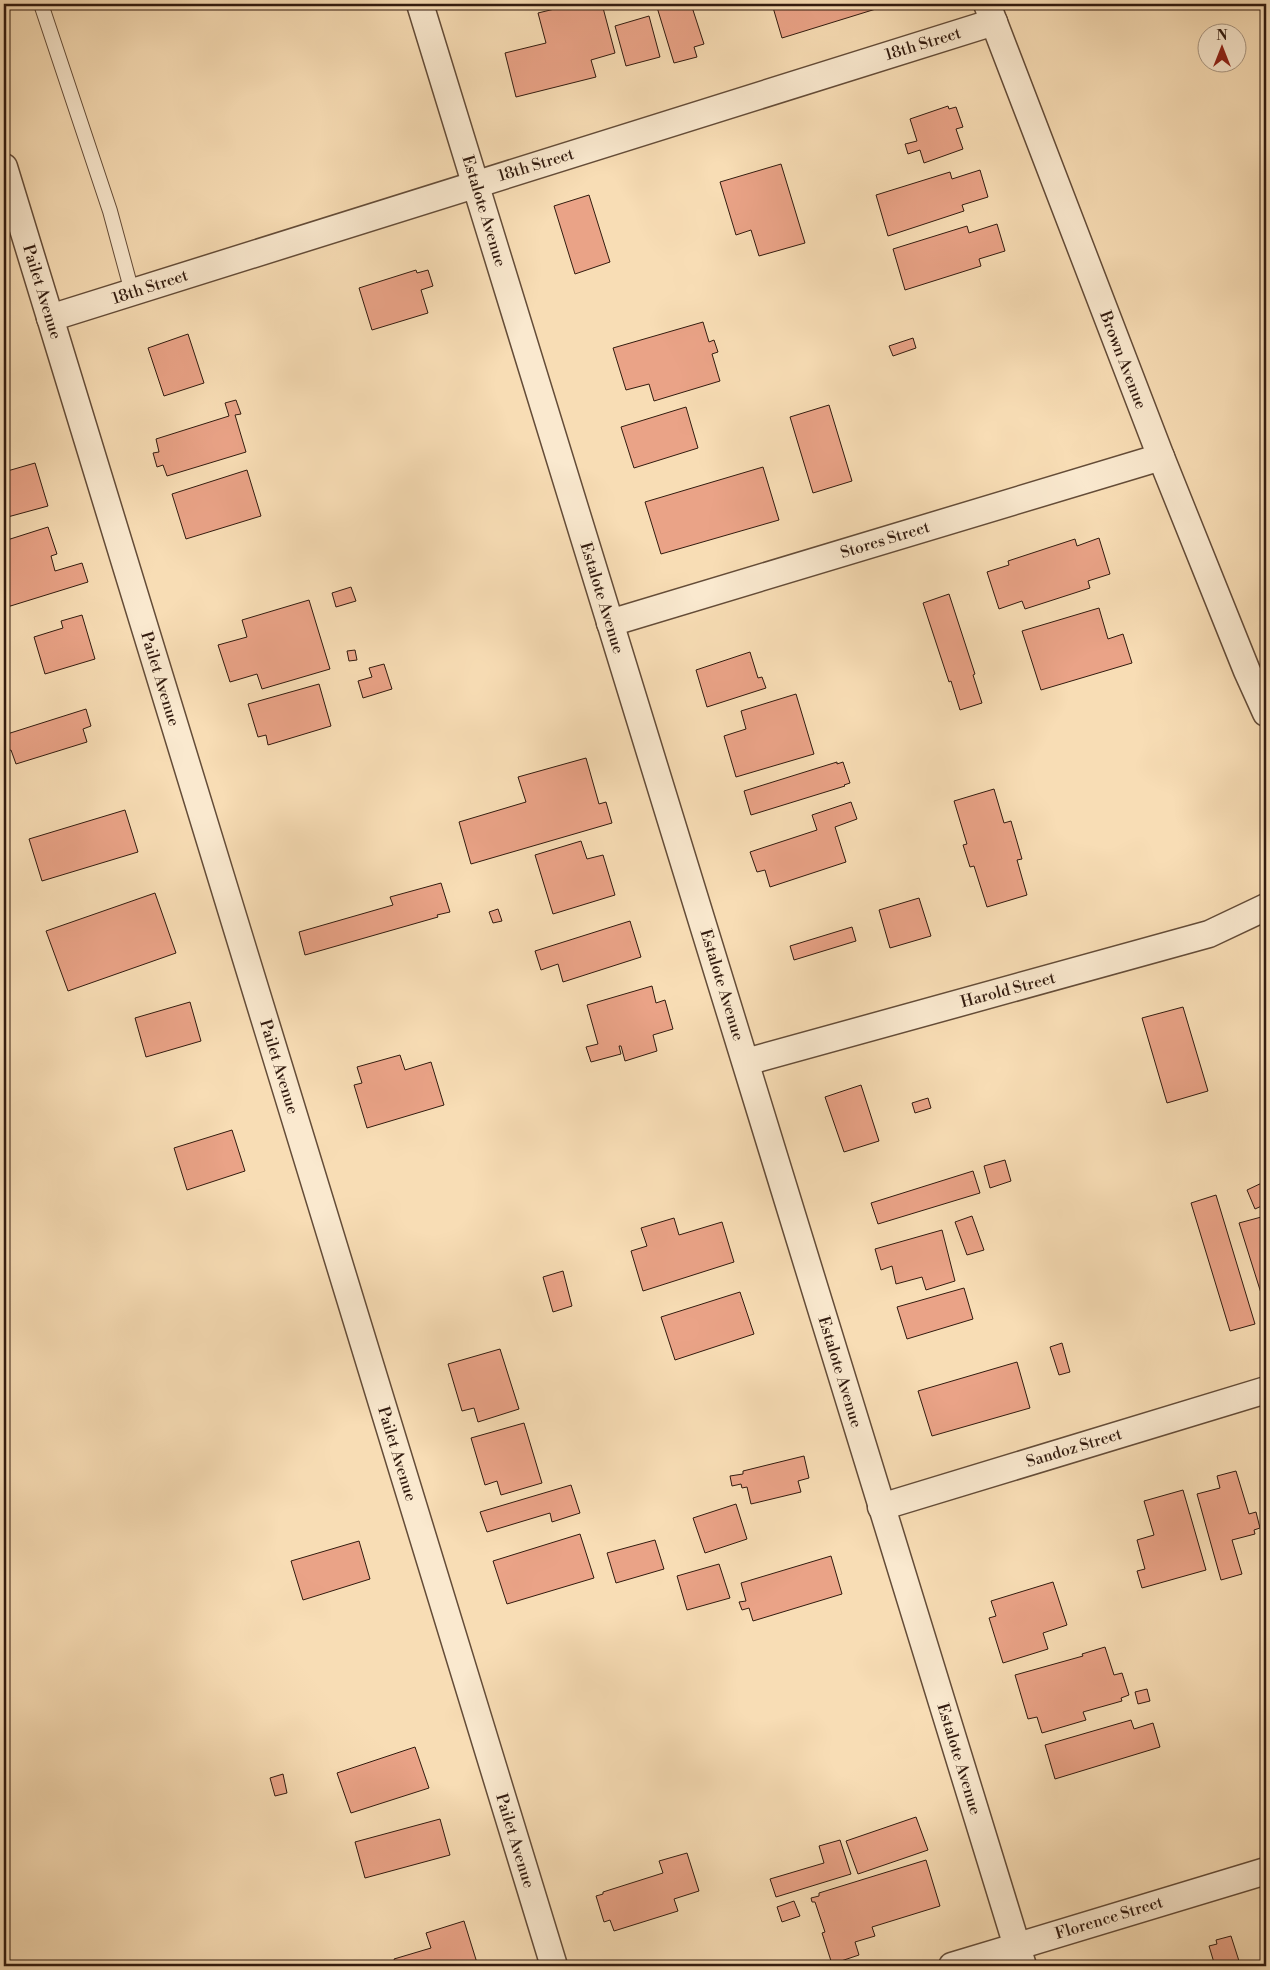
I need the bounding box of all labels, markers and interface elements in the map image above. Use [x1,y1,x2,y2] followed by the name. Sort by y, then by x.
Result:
[1198,22,1248,72] north arrow
[883,23,964,65] street label: 18th Street
[1216,27,1228,45] text: N
[496,144,577,186] street label: 18th Street
[458,153,510,269] street label: Estalote Avenue
[18,242,66,342] street label: Pailet Avenue
[110,265,191,309] street label: 18th Street
[1095,307,1151,412] street label: Brown Avenue
[838,517,932,563] street label: Stores Street
[576,540,628,656] street label: Estalote Avenue
[136,629,184,729] street label: Pailet Avenue
[696,927,748,1043] street label: Estalote Avenue
[958,968,1058,1012] street label: Harold Street
[255,1017,303,1117] street label: Pailet Avenue
[814,1314,866,1430] street label: Estalote Avenue
[373,1404,421,1504] street label: Pailet Avenue
[1024,1424,1125,1472] street label: Sandoz Street
[933,1701,985,1817] street label: Estalote Avenue
[491,1791,539,1891] street label: Pailet Avenue
[1053,1892,1166,1944] street label: Florence Street

